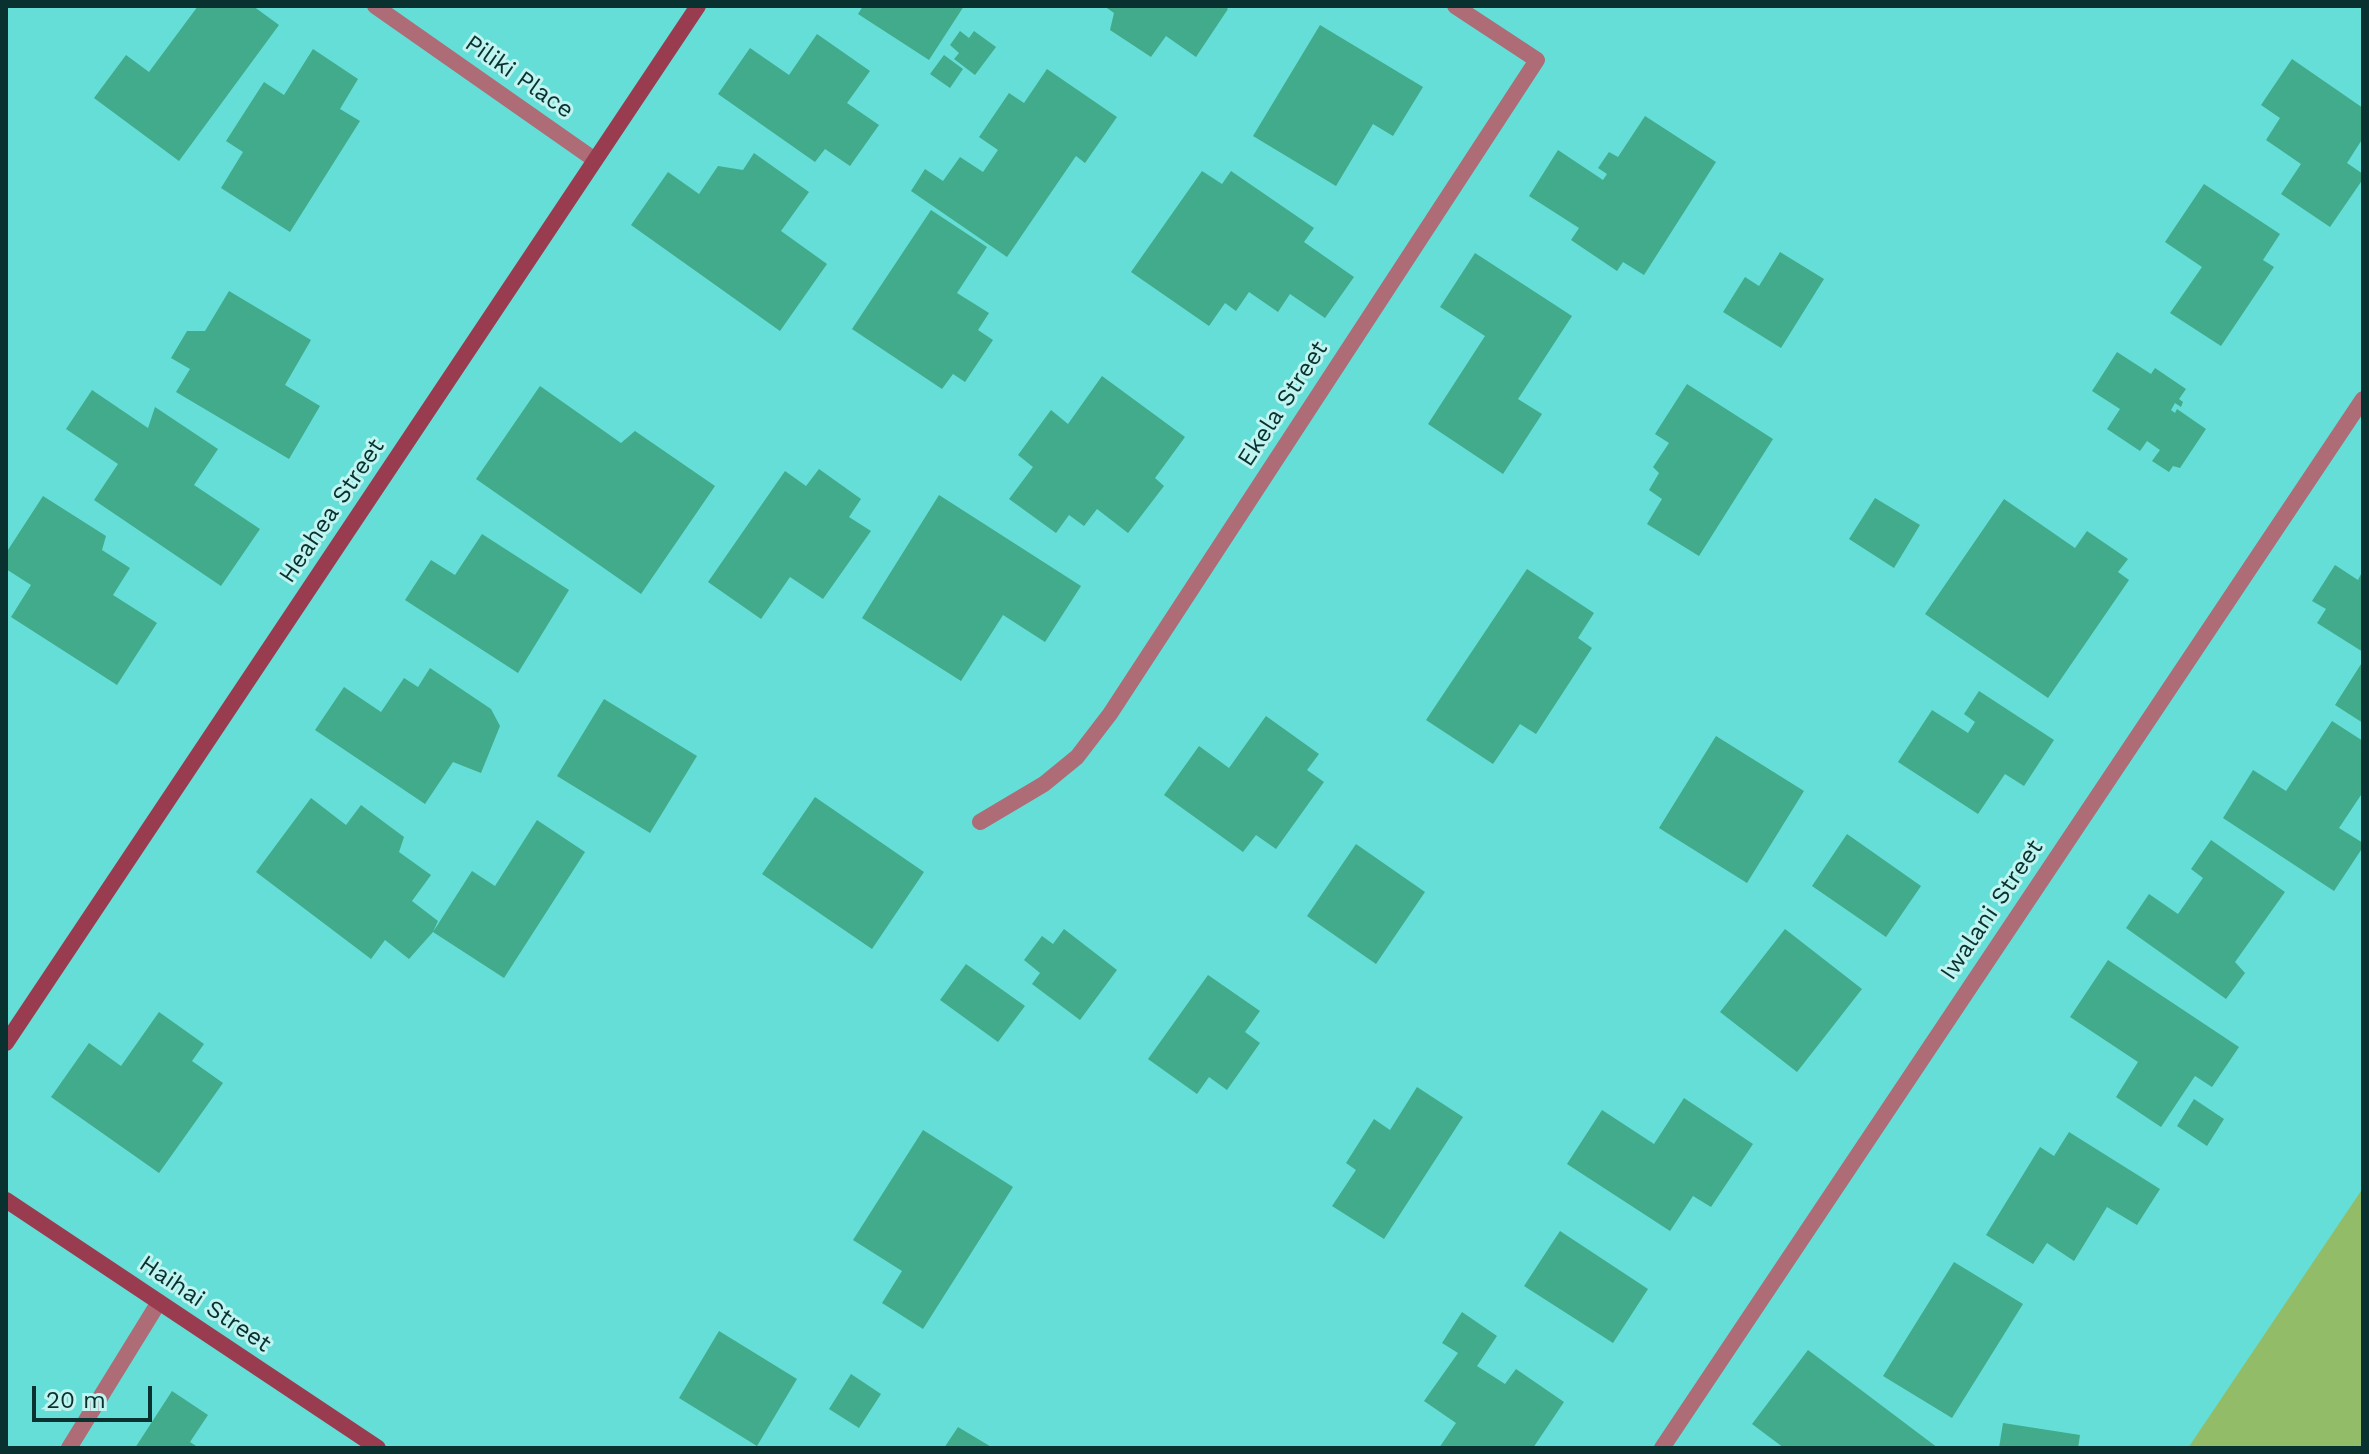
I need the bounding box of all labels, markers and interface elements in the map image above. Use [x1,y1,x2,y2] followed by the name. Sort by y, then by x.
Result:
[459,29,579,125] street label: Piliki Place
[1232,336,1334,472] street label: Ekela Street
[273,433,391,589] street label: Heahea Street
[1934,834,2050,986] street label: Iwalani Street
[134,1249,276,1359] street label: Haihai Street
[36,1370,156,1420] scale bar
[46,1386,106,1414] text: 20 m

